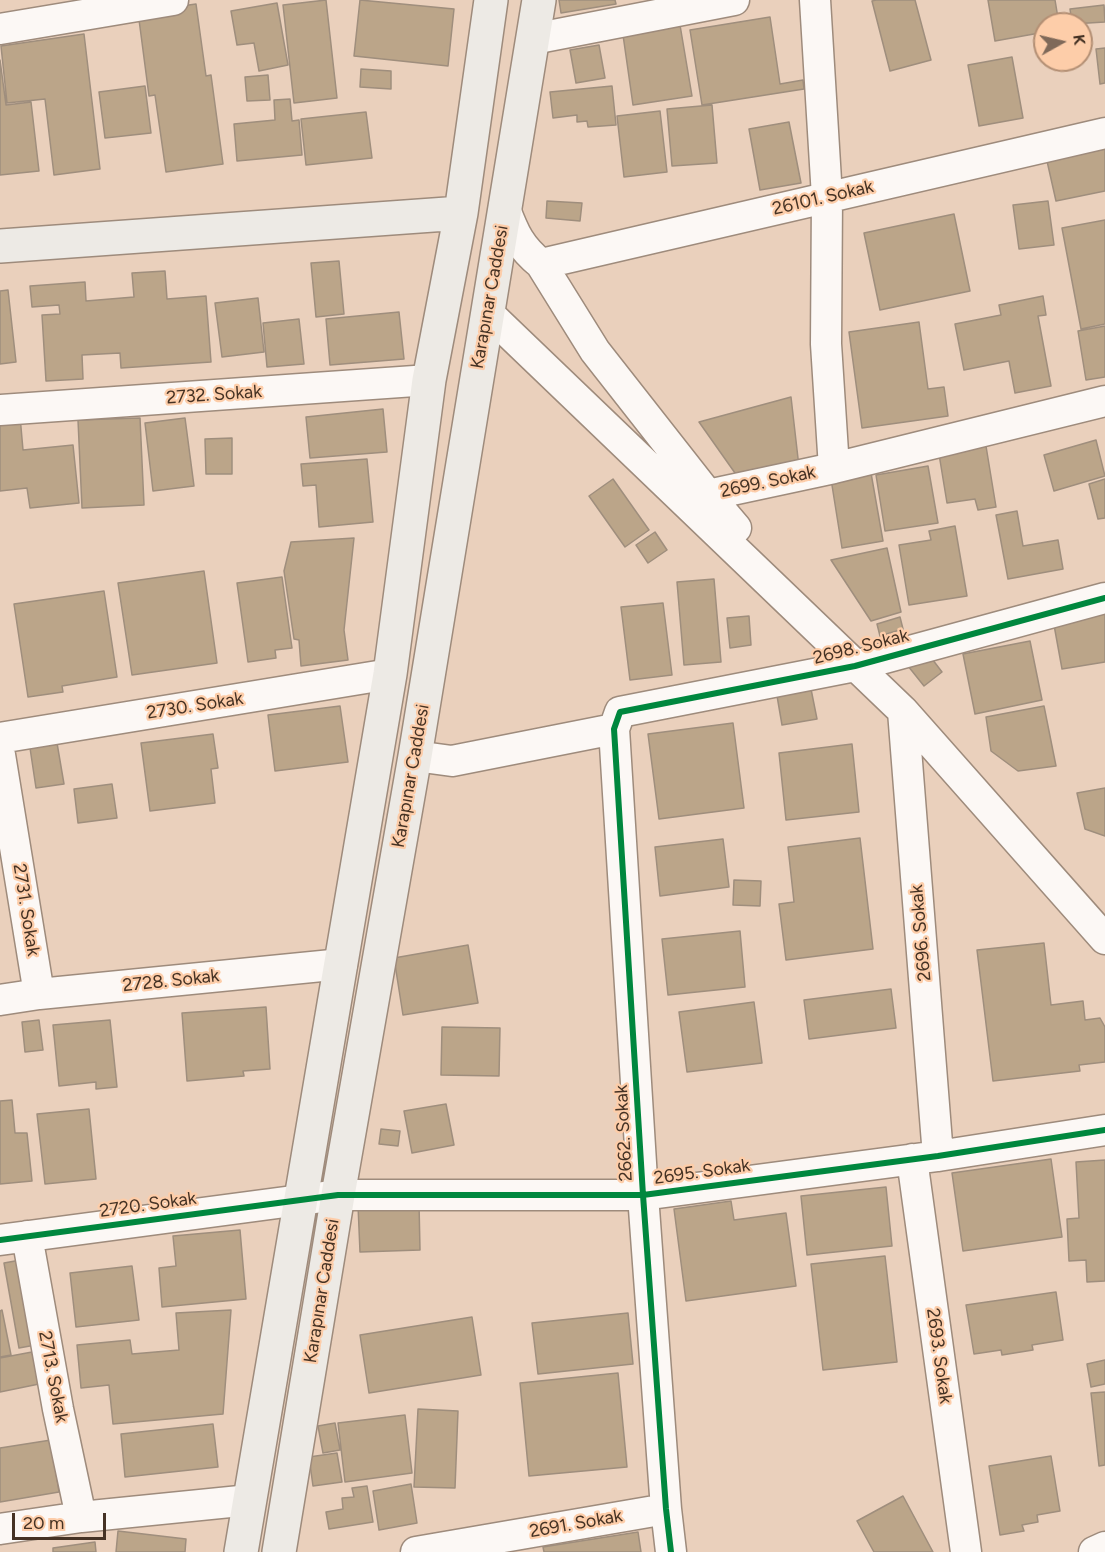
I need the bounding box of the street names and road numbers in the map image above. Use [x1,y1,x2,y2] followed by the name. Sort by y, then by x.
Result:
[770,176,876,220] street label: 26101. Sokak
[467,223,513,371] street label: Karapınar Caddesi
[166,381,262,409] street label: 2732. Sokak
[718,461,818,503] street label: 2699. Sokak
[811,625,911,669] street label: 2698. Sokak
[145,688,245,724] street label: 2730. Sokak
[388,702,434,850] street label: Karapınar Caddesi
[8,862,44,958] street label: 2731. Sokak
[906,884,936,982] street label: 2696. Sokak
[122,965,220,997] street label: 2728. Sokak
[611,1084,637,1182] street label: 2662. Sokak
[653,1155,751,1189] street label: 2695. Sokak
[98,1188,198,1222] street label: 2720. Sokak
[300,1217,344,1365] street label: Karapınar Caddesi
[922,1307,956,1405] street label: 2693. Sokak
[34,1329,72,1425] street label: 2713. Sokak
[528,1505,624,1543] street label: 2691. Sokak

